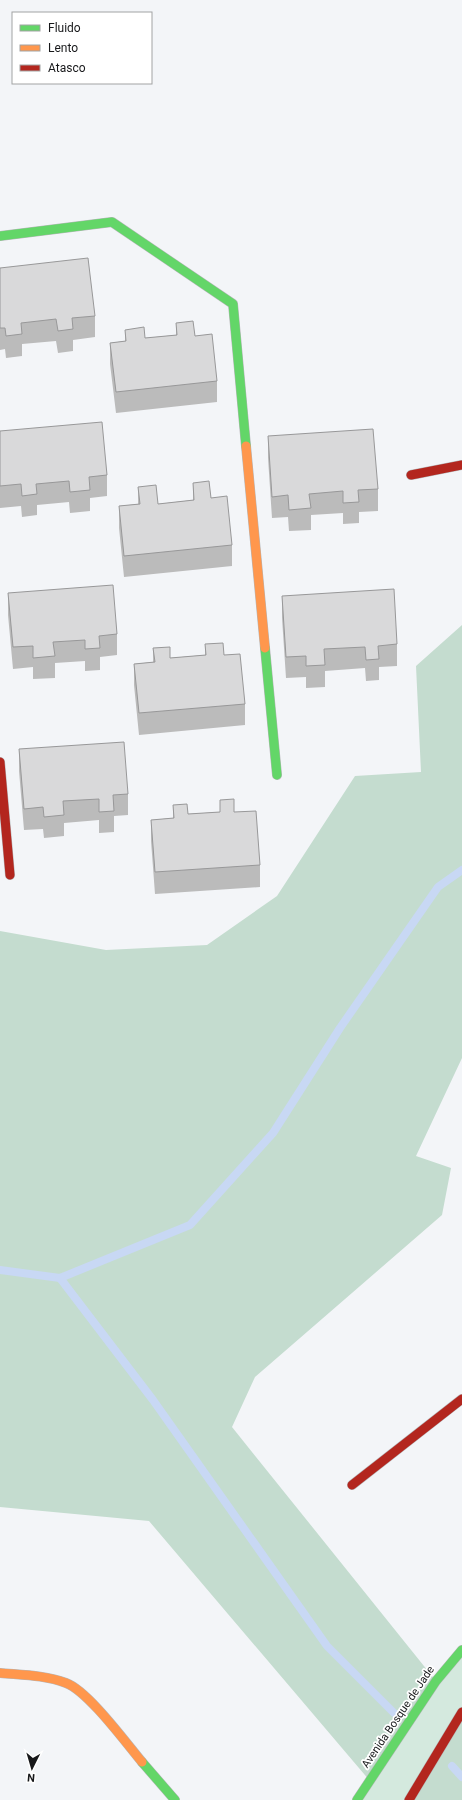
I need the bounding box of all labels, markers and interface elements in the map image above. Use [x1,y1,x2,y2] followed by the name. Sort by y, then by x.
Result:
[12,12,152,84] legend
[48,21,81,35] text: Fluido
[48,41,78,55] text: Lento
[48,61,86,75] text: Atasco
[359,1663,437,1770] street label: Avenida Bosque de Jade
[12,1748,52,1788] north arrow
[27,1771,36,1784] text: N

